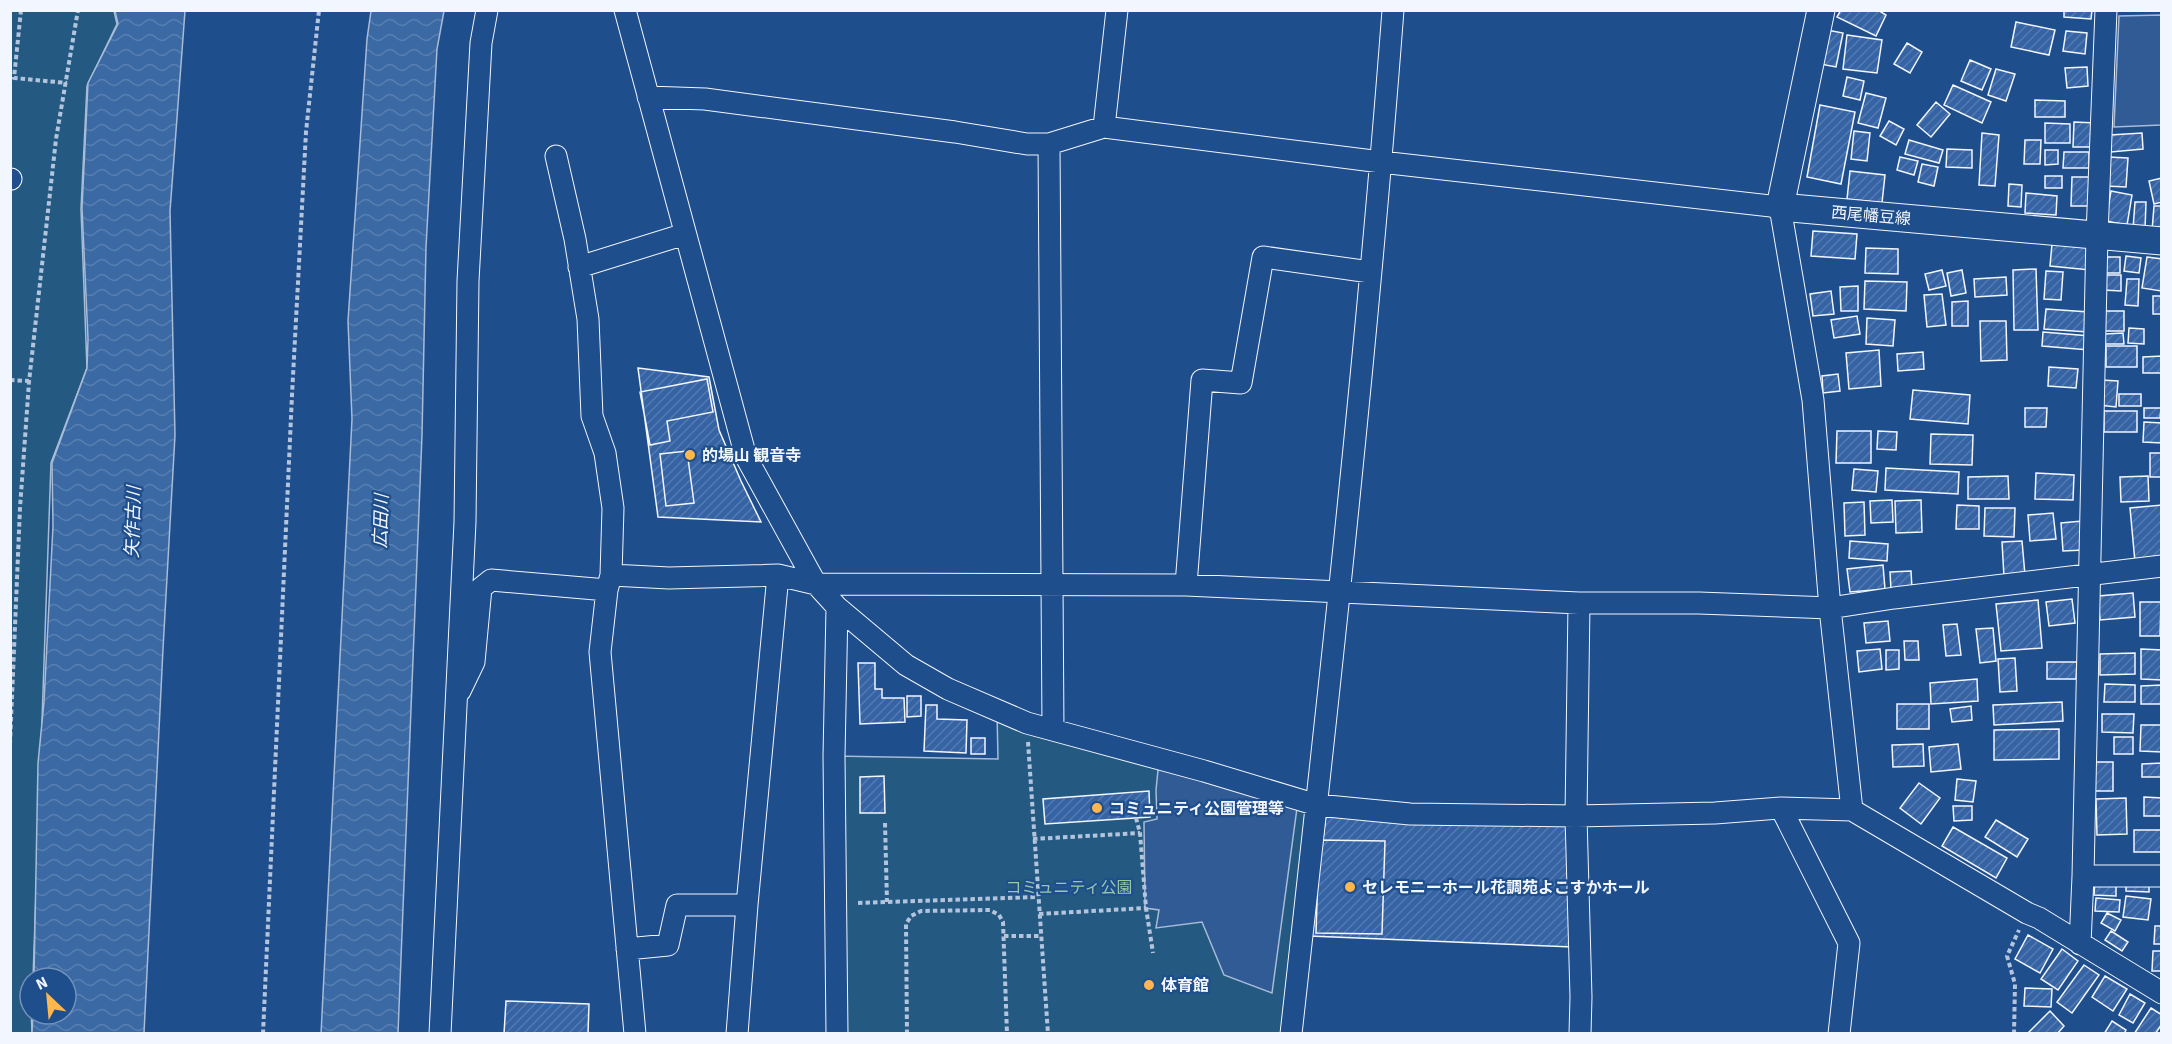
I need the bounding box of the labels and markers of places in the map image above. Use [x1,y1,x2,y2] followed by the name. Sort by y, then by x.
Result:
[702,445,801,467] place label: 的場山 観音寺
[683,448,697,462] marker: 的場山 観音寺
[1109,798,1284,820] place label: コミュニティ公園管理等
[1090,801,1104,815] marker: コミュニティ公園管理等
[1362,877,1650,899] place label: セレモニーホール花調苑よこすかホール
[1343,880,1357,894] marker: セレモニーホール花調苑よこすかホール
[1161,975,1209,997] place label: 体育館
[1142,978,1156,992] marker: 体育館

